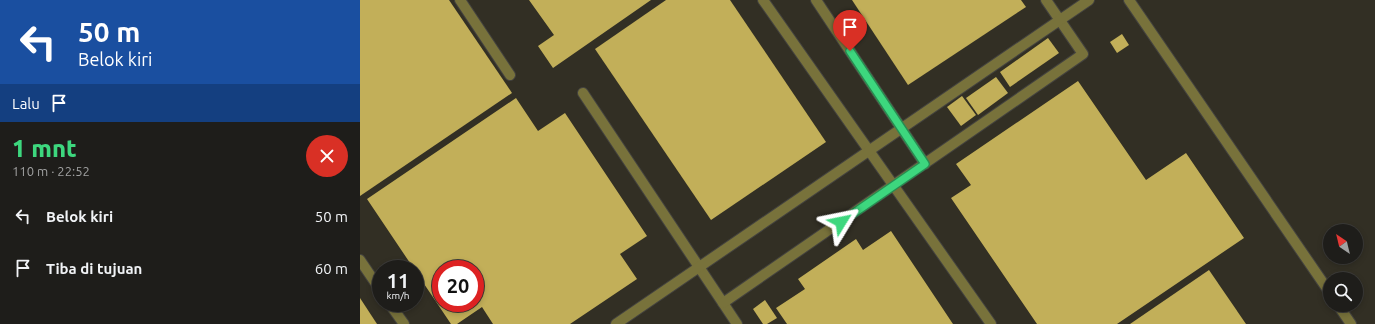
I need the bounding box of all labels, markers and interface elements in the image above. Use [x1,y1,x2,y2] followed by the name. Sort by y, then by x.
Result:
[833,10,867,51] pin
[12,16,64,68] icon: left
[78,16,140,47] text: 50 m
[839,16,861,38] icon: arrive
[78,49,152,69] text: Belok kiri
[48,92,70,114] icon: arrive
[12,95,40,112] text: Lalu
[12,135,77,162] text: 1 mnt
[306,135,348,177] button: close
[12,164,90,178] text: 110 m · 22:52
[820,201,862,243] position arrow
[12,205,34,227] icon: left
[46,208,113,225] text: Belok kiri
[315,208,348,225] text: 50 m
[1323,224,1363,264] north arrow
[1323,224,1363,312] map controls
[12,257,34,279] icon: arrive
[46,260,142,277] text: Tiba di tujuan
[315,260,348,277] text: 60 m
[432,260,484,312] speed limit sign: 20
[387,269,409,292] text: 11
[1323,272,1363,312] button: search
[386,290,410,301] text: km/h

